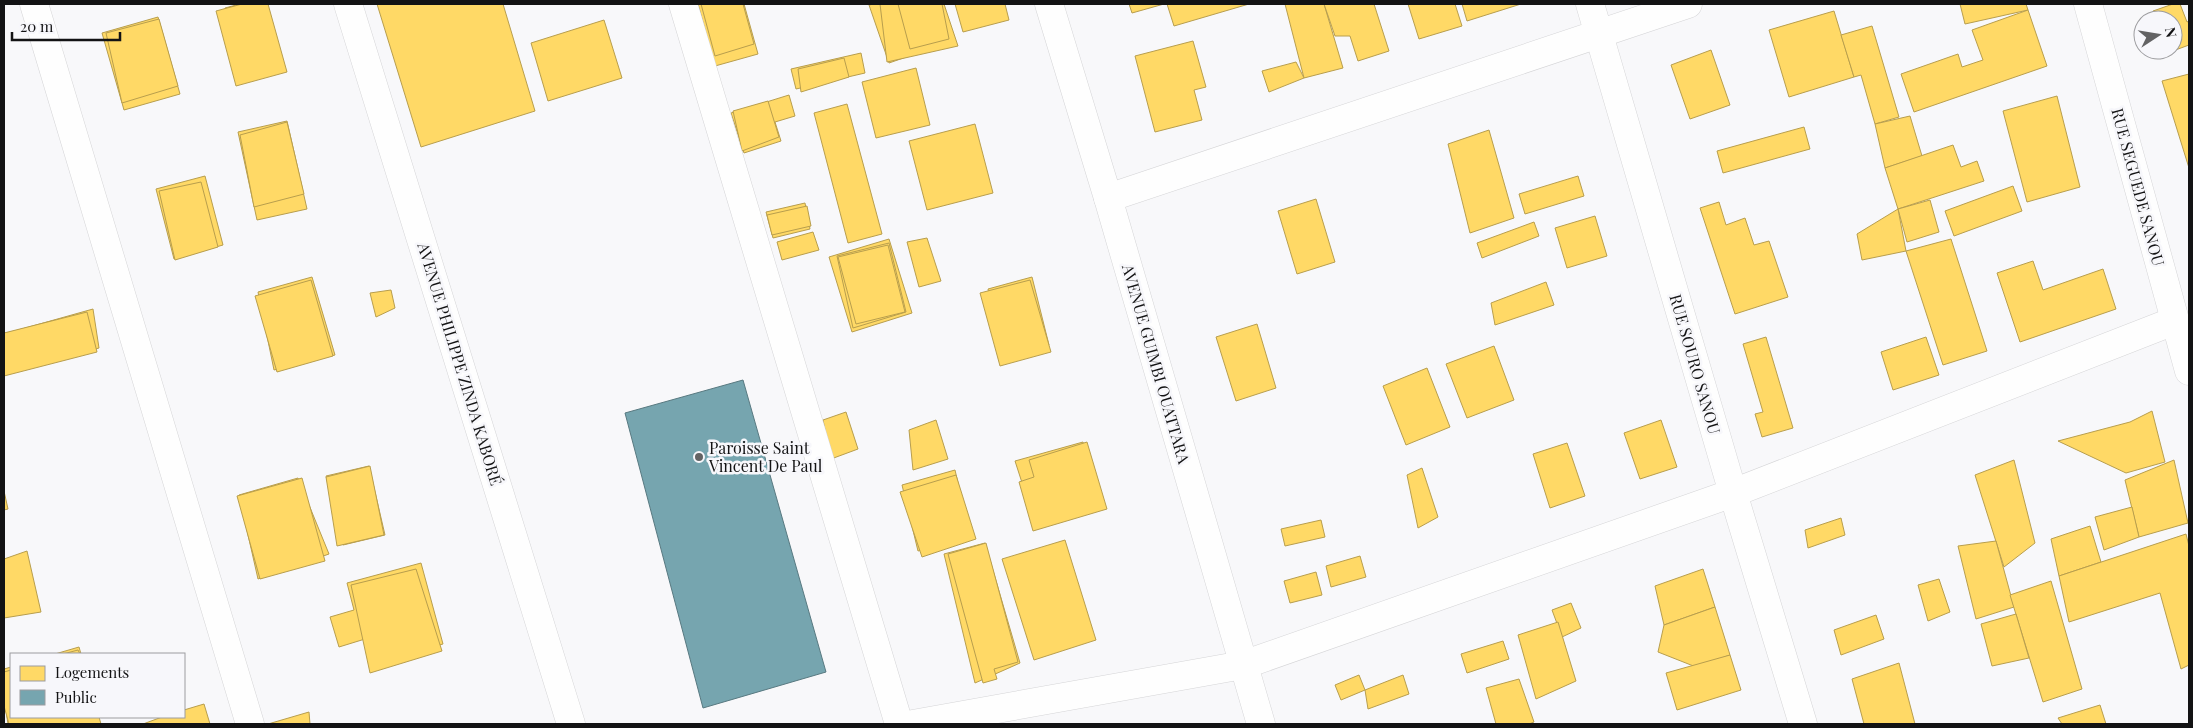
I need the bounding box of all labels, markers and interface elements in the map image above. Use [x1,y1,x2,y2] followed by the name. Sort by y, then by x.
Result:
[12,10,120,42] scale bar
[2133,10,2183,60] north arrow
[20,16,54,36] text: 20 m
[2161,25,2182,39] text: N
[2107,106,2170,268] street label: RUE SEGUEDE SANOU
[413,239,507,488] street label: AVENUE PHILIPPE ZINDA KABORÉ
[1118,261,1195,467] street label: AVENUE GUIMBI OUATTARA
[1665,291,1726,436] street label: RUE SOURO SANOU
[708,437,823,476] place label: Paroisse Saint Vincent De Paul
[693,451,705,463] marker: Paroisse Saint Vincent De Paul
[10,653,185,718] legend
[55,662,129,682] text: Logements
[55,687,97,707] text: Public

